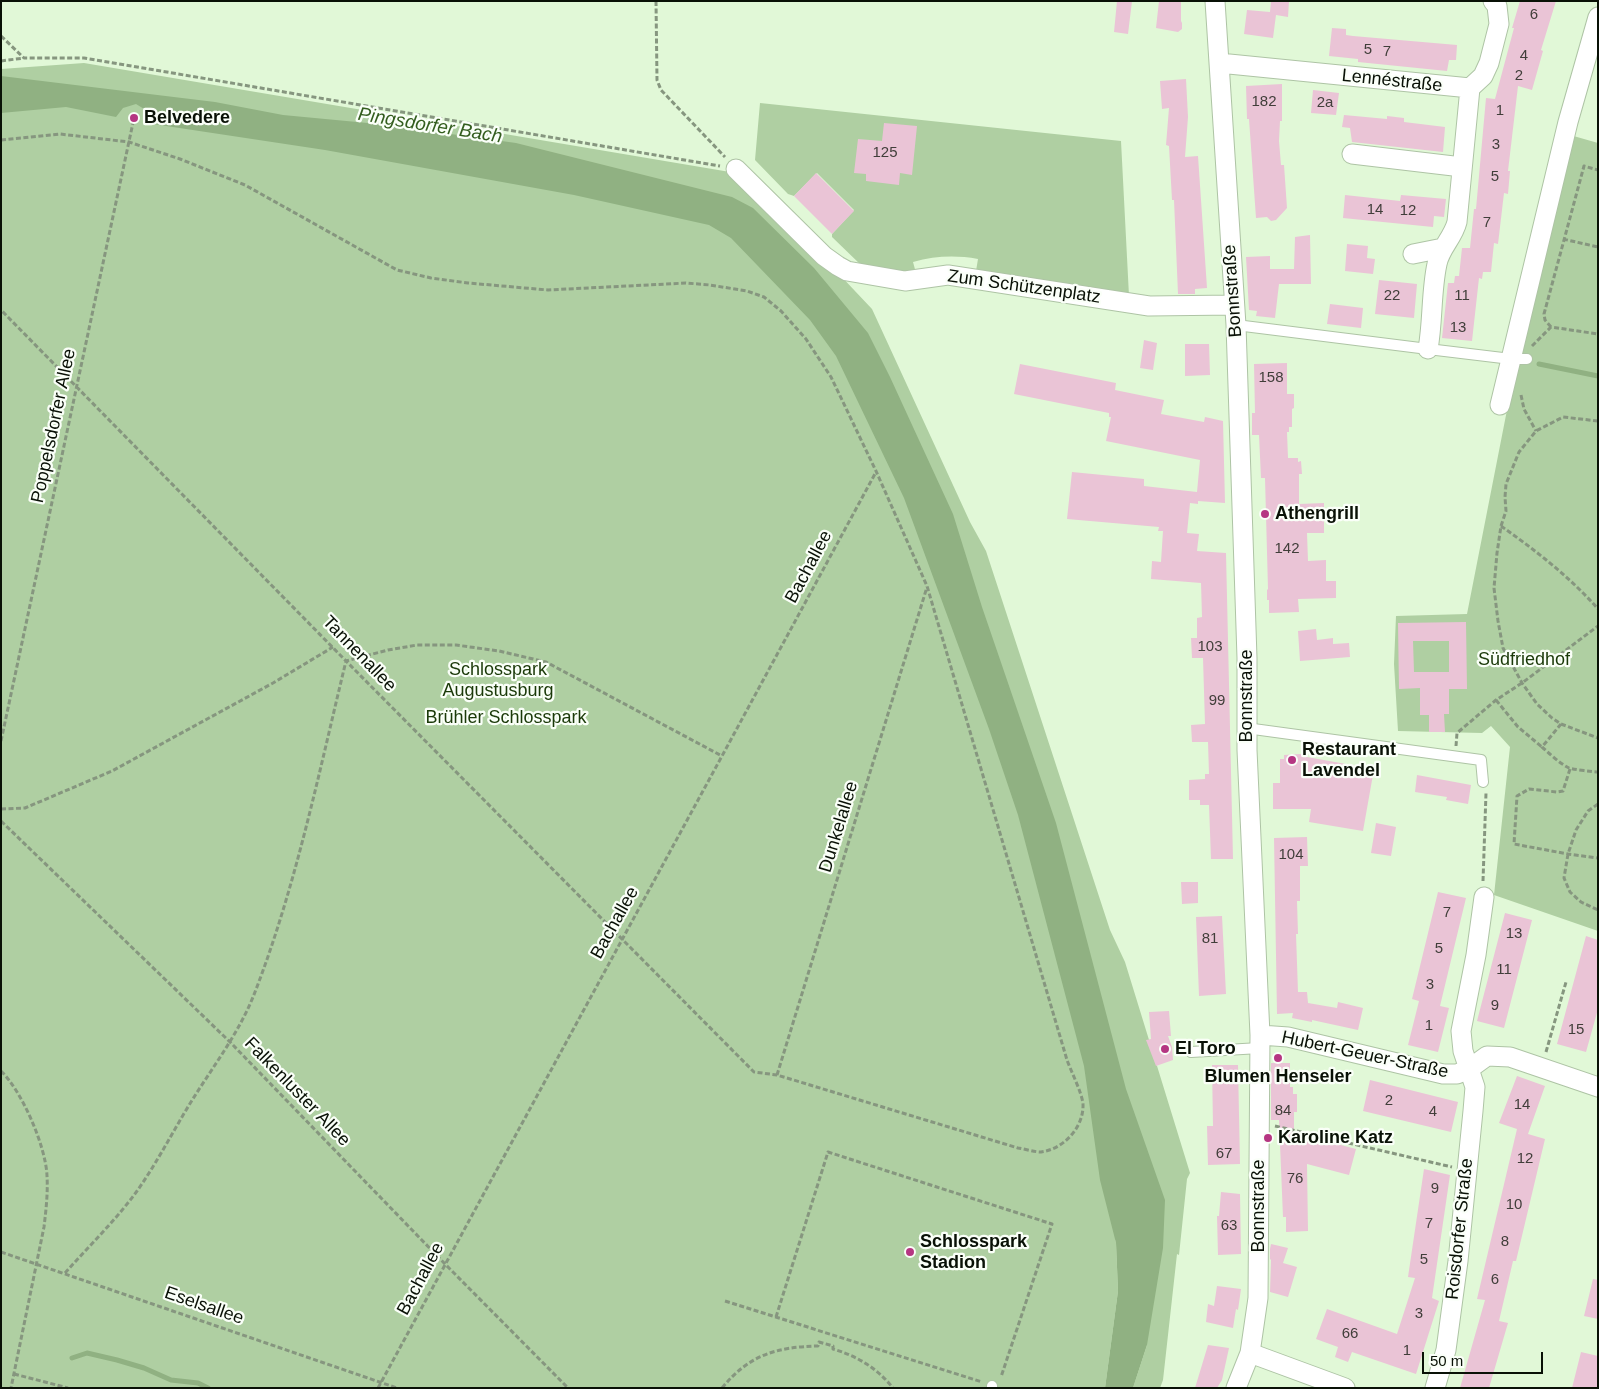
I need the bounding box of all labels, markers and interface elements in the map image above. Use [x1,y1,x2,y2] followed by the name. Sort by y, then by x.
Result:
[1530,6,1538,24] house number: 6
[1364,41,1372,59] house number: 5
[1383,43,1391,61] house number: 7
[1520,47,1528,65] house number: 4
[1341,65,1443,97] street label: Lennéstraße
[1515,67,1523,85] house number: 2
[1251,93,1277,111] house number: 182
[1317,94,1333,112] house number: 2a
[1496,102,1504,120] house number: 1
[356,103,504,149] water label: Pingsdorfer Bach
[144,107,230,129] place label: Belvedere
[128,112,140,124] marker: Belvedere
[1492,136,1500,154] house number: 3
[872,144,898,162] house number: 125
[1491,168,1499,186] house number: 5
[1367,201,1383,219] house number: 14
[1400,202,1416,220] house number: 12
[1483,214,1491,232] house number: 7
[1219,244,1247,338] street label: Bonnstraße
[946,266,1102,308] street label: Zum Schützenplatz
[1384,287,1400,305] house number: 22
[1454,287,1470,305] house number: 11
[1450,319,1466,337] house number: 13
[27,347,81,505] street label: Poppelsdorfer Allee
[1258,369,1284,387] house number: 158
[1275,503,1359,525] place label: Athengrill
[1259,508,1271,520] marker: Athengrill
[781,527,837,607] street label: Bachallee
[1274,540,1300,558] house number: 142
[318,612,400,696] street label: Tannenallee
[1197,638,1223,656] house number: 103
[1236,649,1258,743] street label: Bonnstraße
[1478,649,1570,671] park label: Südfriedhof
[442,659,554,702] park label: Schlosspark Augustusburg
[1209,692,1225,710] house number: 99
[425,707,587,729] park label: Brühler Schlosspark
[1302,739,1396,782] place label: Restaurant Lavendel
[1286,754,1298,766] marker: Restaurant Lavendel
[815,779,863,875] street label: Dunkelallee
[1278,846,1304,864] house number: 104
[586,883,644,963] street label: Bachallee
[1443,904,1451,922] house number: 7
[1506,925,1522,943] house number: 13
[1202,930,1218,948] house number: 81
[1435,940,1443,958] house number: 5
[1496,961,1512,979] house number: 11
[1426,976,1434,994] house number: 3
[1491,997,1499,1015] house number: 9
[1425,1017,1433,1035] house number: 1
[1568,1021,1584,1039] house number: 15
[1280,1027,1450,1083] street label: Hubert-Geuer-Straße
[240,1033,354,1151] street label: Falkenluster Allee
[1175,1038,1236,1060] place label: El Toro
[1159,1043,1171,1055] marker: El Toro
[1272,1052,1284,1064] marker: Blumen Henseler
[1204,1066,1352,1088] place label: Blumen Henseler
[1385,1092,1393,1110] house number: 2
[1514,1096,1530,1114] house number: 14
[1275,1102,1291,1120] house number: 84
[1429,1103,1437,1121] house number: 4
[1278,1127,1393,1149] place label: Karoline Katz
[1262,1132,1274,1144] marker: Karoline Katz
[1216,1145,1232,1163] house number: 67
[1517,1150,1533,1168] house number: 12
[1442,1157,1478,1301] street label: Roisdorfer Straße
[1248,1159,1270,1253] street label: Bonnstraße
[1287,1170,1303,1188] house number: 76
[1431,1180,1439,1198] house number: 9
[1506,1196,1522,1214] house number: 10
[1425,1215,1433,1233] house number: 7
[1221,1217,1237,1235] house number: 63
[920,1231,1027,1274] place label: Schlosspark Stadion
[1501,1233,1509,1251] house number: 8
[393,1239,449,1319] street label: Bachallee
[904,1246,916,1258] marker: Schlosspark Stadion
[1420,1251,1428,1269] house number: 5
[1491,1271,1499,1289] house number: 6
[162,1282,246,1330] street label: Eselsallee
[1415,1305,1423,1323] house number: 3
[1342,1325,1358,1343] house number: 66
[1403,1342,1411,1360] house number: 1
[1424,1342,1545,1374] scale bar
[1430,1352,1463,1369] text: 50 m

